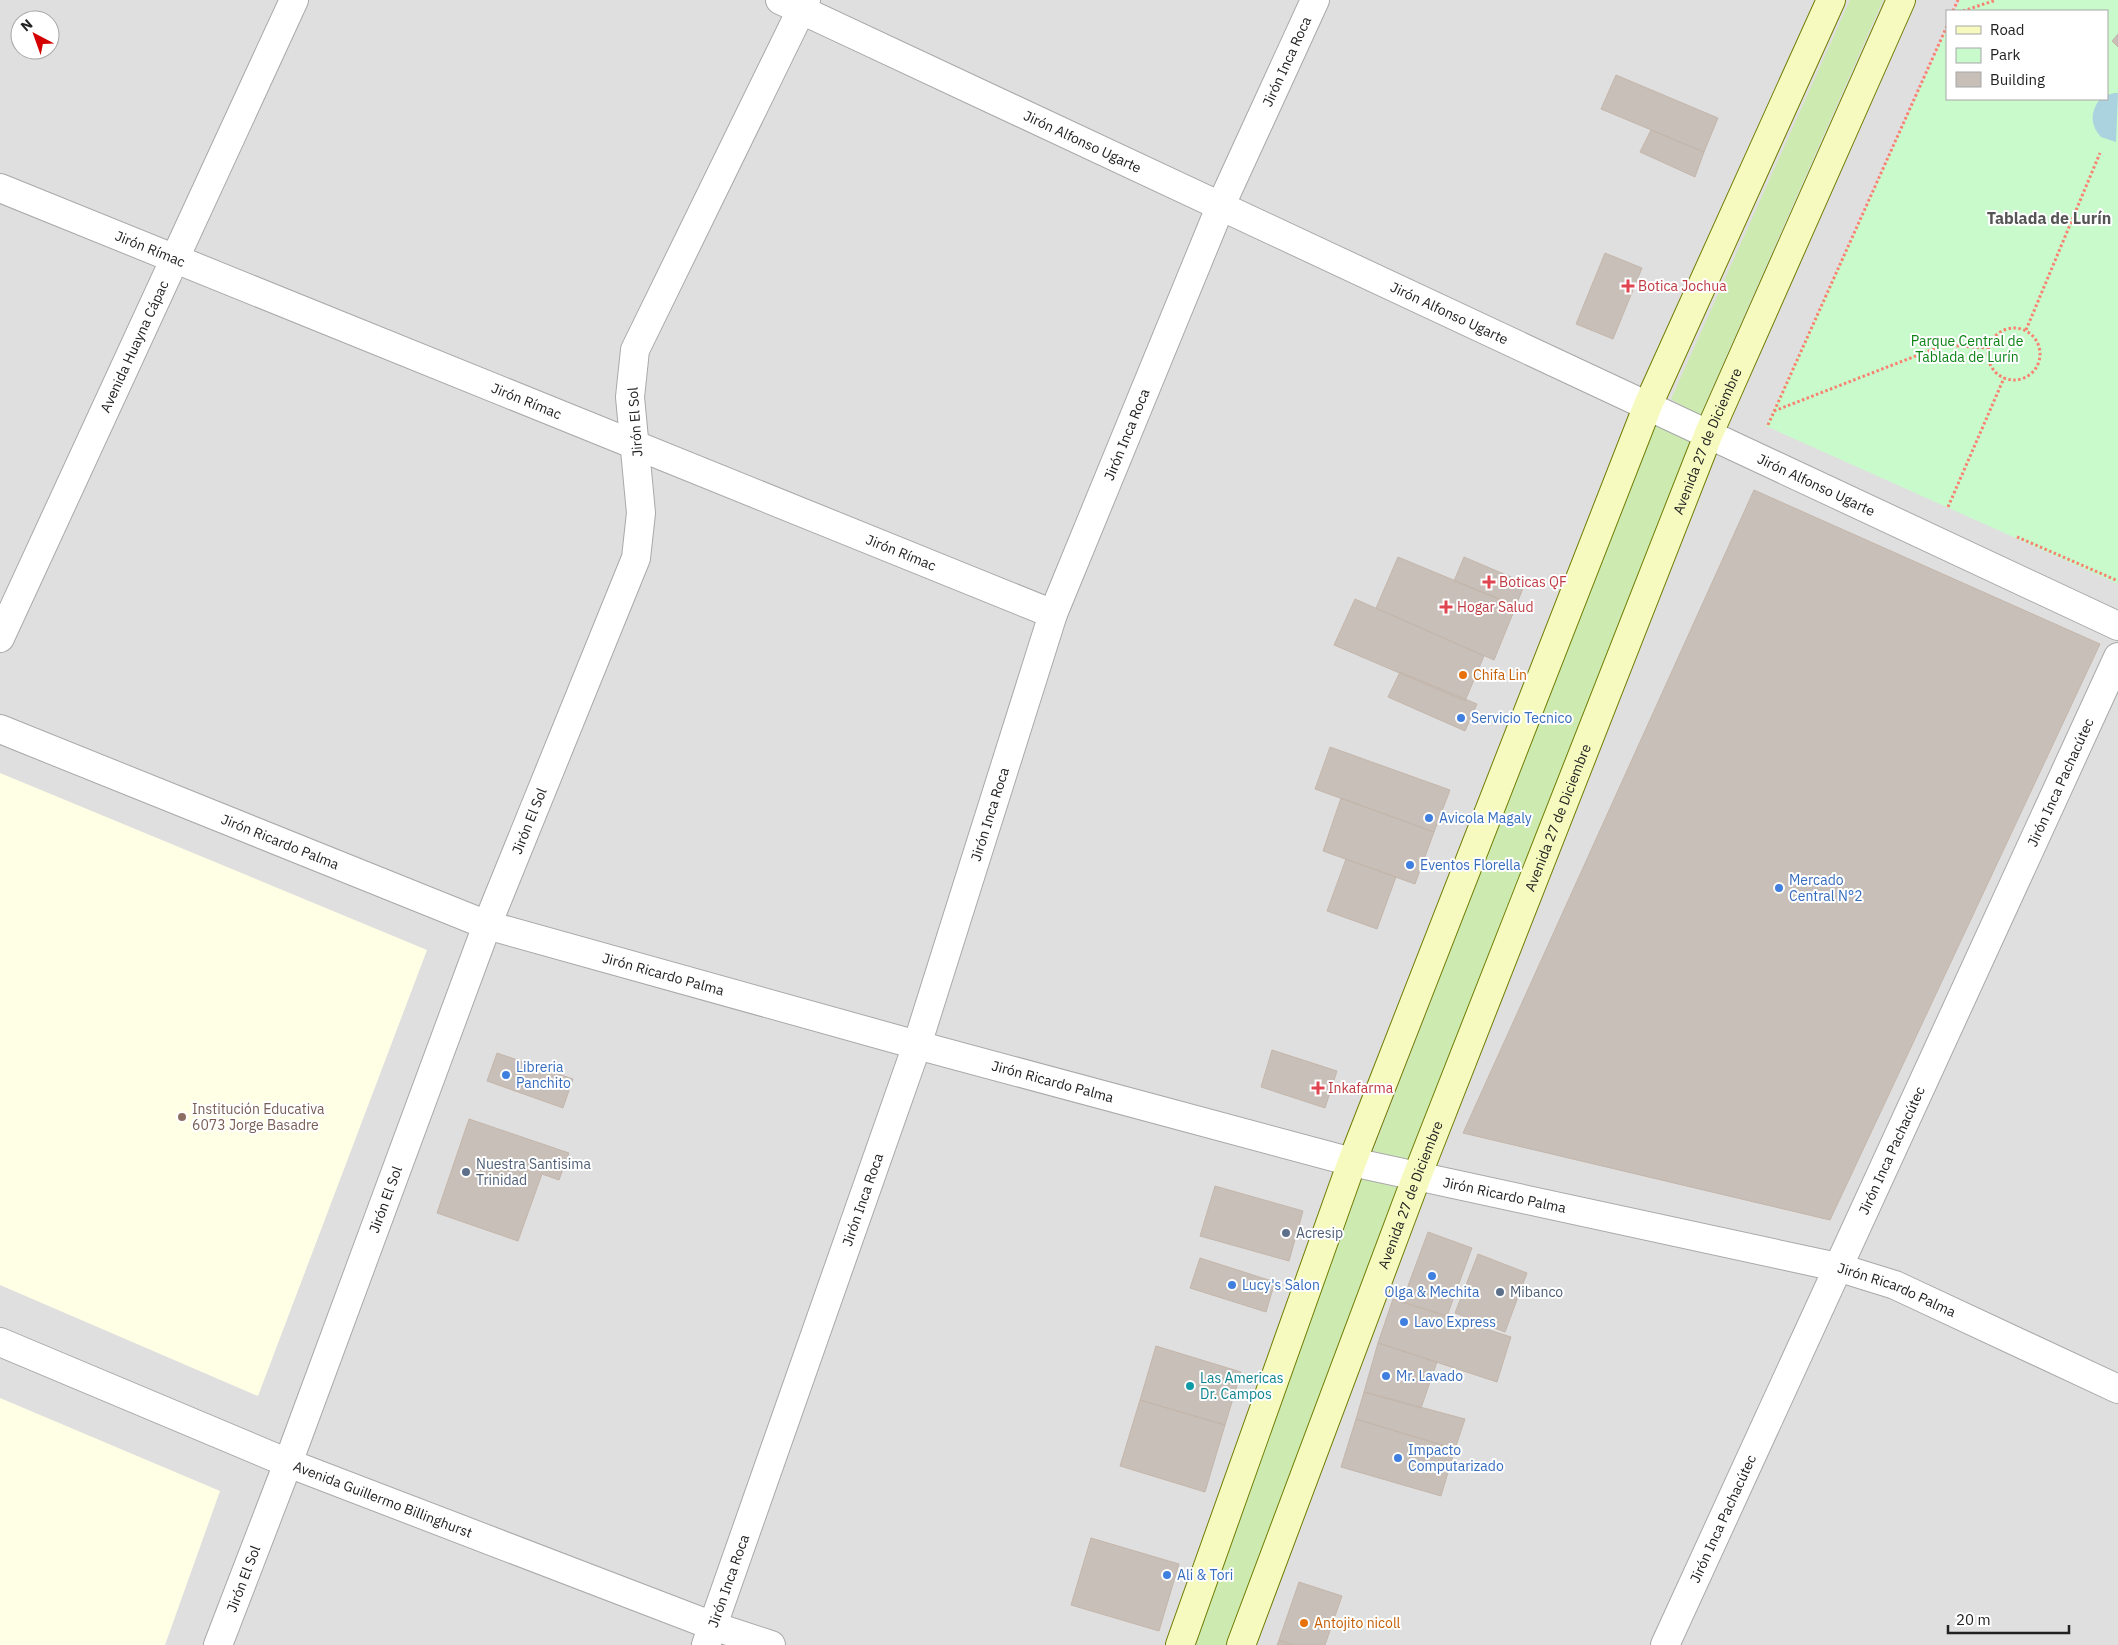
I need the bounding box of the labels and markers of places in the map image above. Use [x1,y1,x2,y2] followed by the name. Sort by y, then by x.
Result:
[1638,277,1727,295] place label: Botica Jochua
[1622,280,1634,292] marker: Botica Jochua
[1499,573,1567,591] place label: Boticas QF
[1483,576,1495,588] marker: Boticas QF
[1457,598,1534,616] place label: Hogar Salud
[1439,600,1453,614] marker: Hogar Salud
[1473,666,1527,684] place label: Chifa Lin
[1457,669,1469,681] marker: Chifa Lin
[1471,709,1572,727] place label: Servicio Tecnico
[1455,712,1467,724] marker: Servicio Tecnico
[1439,809,1532,827] place label: Avicola Magaly
[1423,812,1435,824] marker: Avicola Magaly
[1420,856,1521,874] place label: Eventos Florella
[1404,859,1416,871] marker: Eventos Florella
[1789,871,1863,905] place label: Mercado Central N°2
[1773,882,1785,894] marker: Mercado Central N°2
[516,1058,571,1092] place label: Libreria Panchito
[500,1069,512,1081] marker: Libreria Panchito
[1328,1079,1394,1097] place label: Inkafarma
[1312,1082,1324,1094] marker: Inkafarma
[192,1100,325,1134] place label: Institución Educativa 6073 Jorge Basadre
[176,1111,188,1123] marker: Institución Educativa 6073 Jorge Basadre
[476,1155,592,1189] place label: Nuestra Santisima Trinidad
[460,1166,472,1178] marker: Nuestra Santisima Trinidad
[1296,1224,1343,1242] place label: Acresip
[1280,1227,1292,1239] marker: Acresip
[1426,1270,1438,1282] marker: Olga & Mechita
[1242,1276,1320,1294] place label: Lucy's Salon
[1226,1279,1238,1291] marker: Lucy's Salon
[1385,1283,1480,1301] place label: Olga & Mechita
[1510,1283,1563,1301] place label: Mibanco
[1494,1286,1506,1298] marker: Mibanco
[1414,1313,1496,1331] place label: Lavo Express
[1398,1316,1410,1328] marker: Lavo Express
[1396,1367,1463,1385] place label: Mr. Lavado
[1200,1369,1284,1403] place label: Las Americas Dr. Campos
[1380,1370,1392,1382] marker: Mr. Lavado
[1184,1380,1196,1392] marker: Las Americas Dr. Campos
[1408,1441,1504,1475] place label: Impacto Computarizado
[1392,1452,1404,1464] marker: Impacto Computarizado
[1177,1566,1233,1584] place label: Ali & Tori
[1161,1569,1173,1581] marker: Ali & Tori
[1314,1614,1401,1632] place label: Antojito nicoll
[1298,1617,1310,1629] marker: Antojito nicoll

